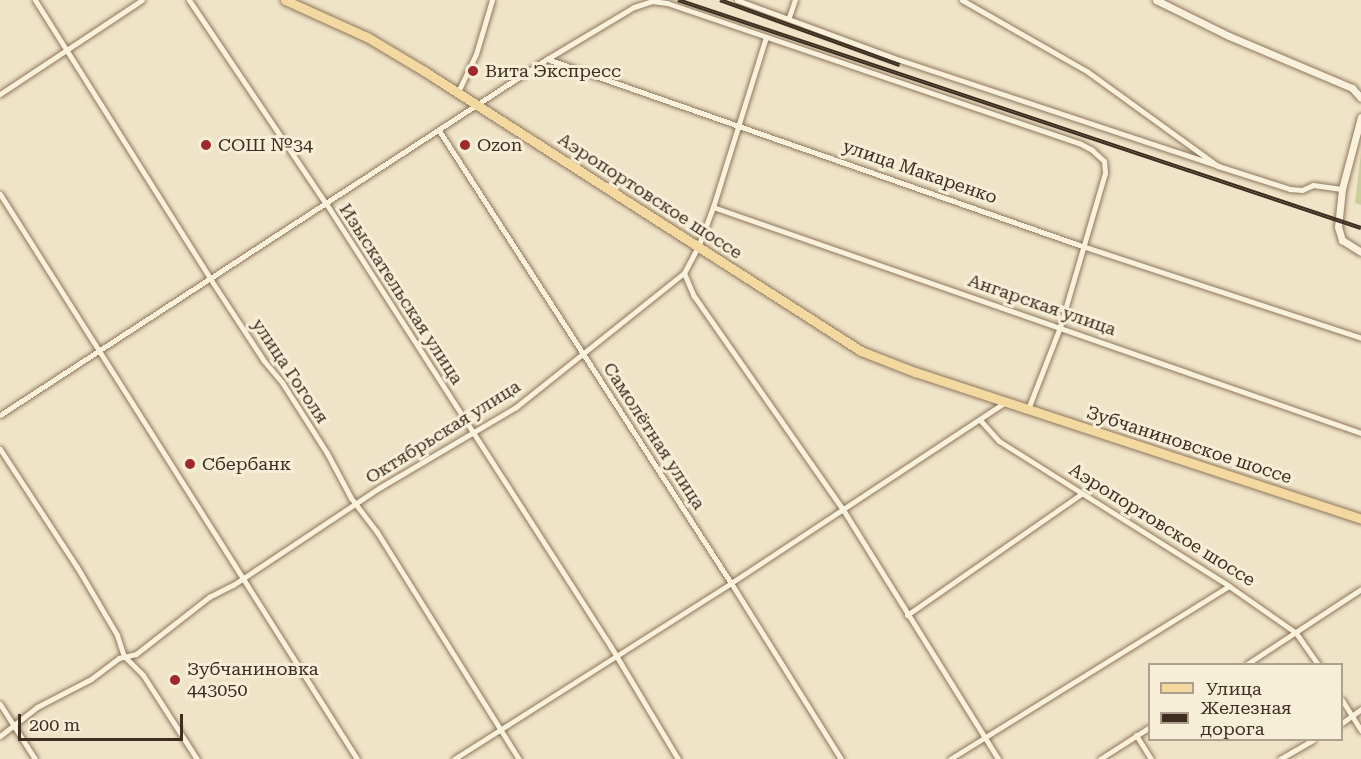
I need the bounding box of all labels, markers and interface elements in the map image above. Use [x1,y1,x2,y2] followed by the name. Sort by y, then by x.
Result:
[485,60,621,82] place label: Вита Экспресс
[466,64,480,78] marker: Вита Экспресс
[554,128,746,264] street label: Аэропортовское шоссе
[218,134,313,156] place label: СОШ №34
[477,134,522,156] place label: Ozon
[840,135,1000,209] street label: улица Макаренко
[199,138,213,152] marker: СОШ №34
[458,138,472,152] marker: Ozon
[334,199,468,389] street label: Изыскательская улица
[965,270,1119,340] street label: Ангарская улица
[247,315,333,427] street label: улица Гоголя
[598,358,710,514] street label: Самолётная улица
[362,376,524,488] street label: Октябрьская улица
[1084,402,1294,488] street label: Зубчаниновское шоссе
[202,453,291,475] place label: Сбербанк
[183,457,197,471] marker: Сбербанк
[1065,459,1259,591] street label: Аэропортовское шоссе
[187,659,318,702] place label: Зубчаниновка 443050
[1148,663,1343,741] legend
[168,673,182,687] marker: Зубчаниновка 443050
[1206,678,1262,699] text: Улица
[1201,697,1291,739] text: Железная дорога
[21,702,186,740] scale bar
[29,714,80,735] text: 200 m

